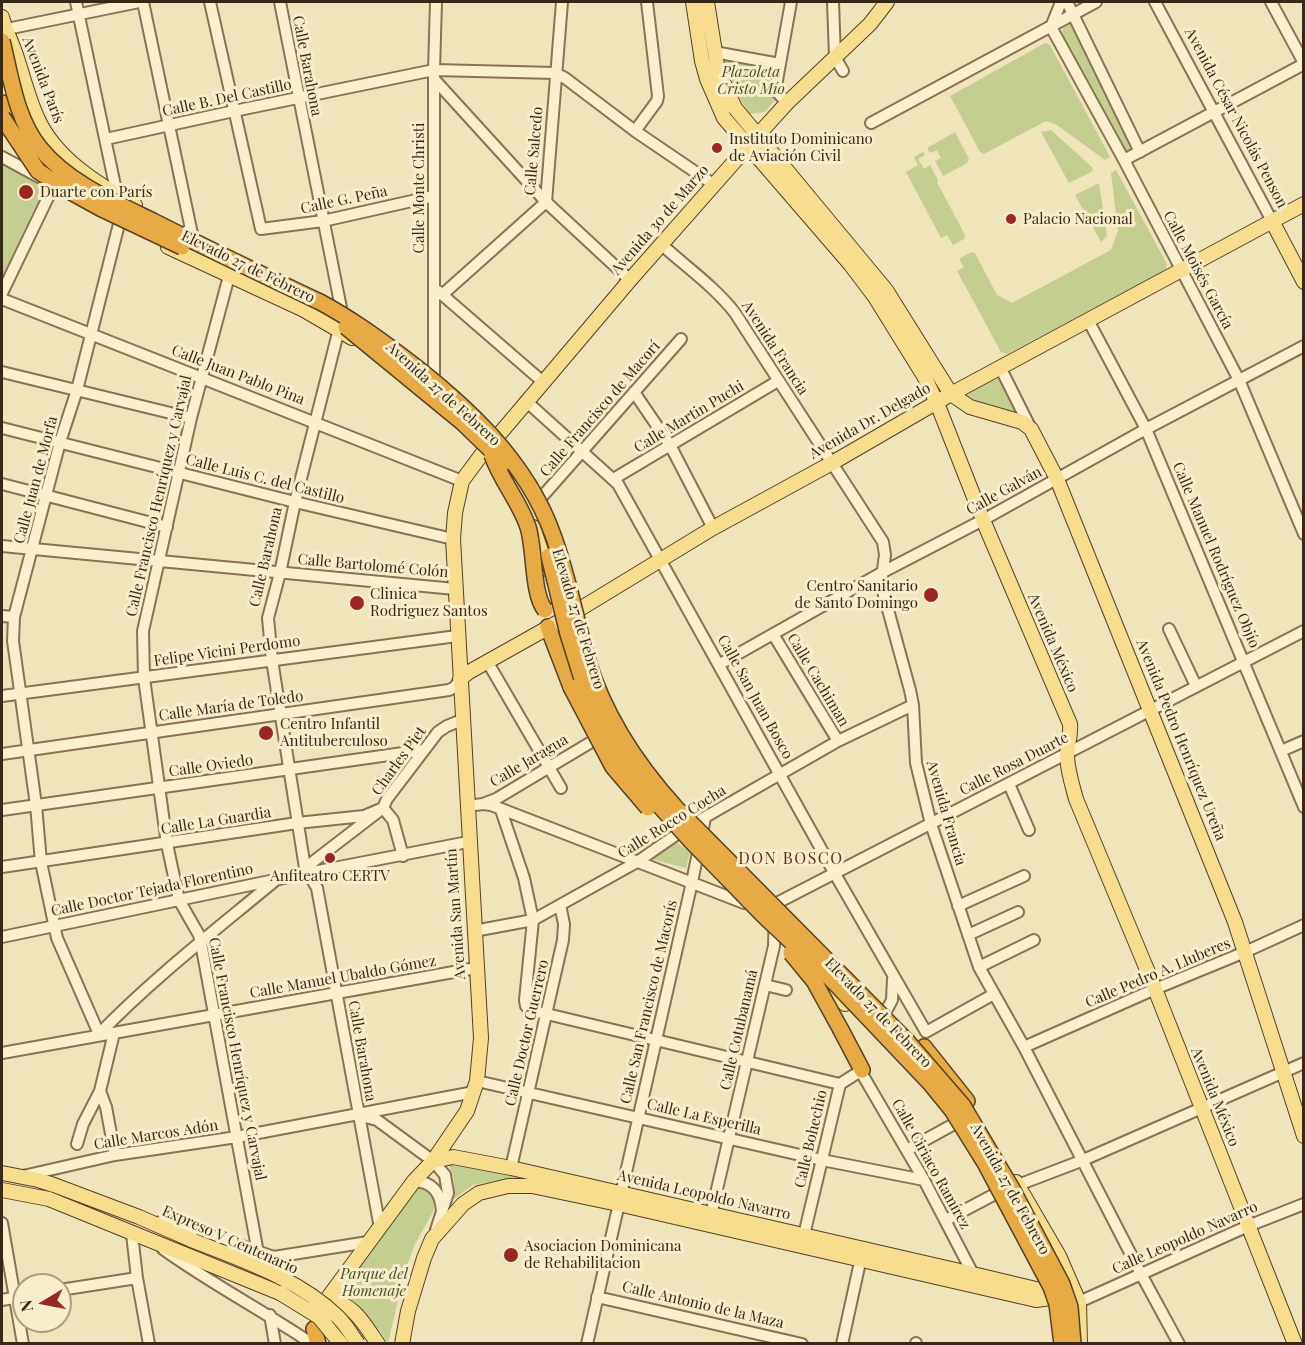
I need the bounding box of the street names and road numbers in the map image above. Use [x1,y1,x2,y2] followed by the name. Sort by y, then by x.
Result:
[288,14,326,118] street label: Calle Barahona
[1181,25,1291,211] street label: Avenida César Nicolás Penson
[18,34,68,126] street label: Avenida París
[161,76,293,120] street label: Calle B. Del Castillo
[521,106,547,196] street label: Calle Salcedo
[410,123,428,253] street label: Calle Monte Christi
[607,161,713,279] street label: Avenida 30 de Marzo
[299,182,389,218] street label: Calle G. Peña
[1159,208,1237,332] street label: Calle Moisés García
[178,227,318,307] street label: Elevado 27 de Febrero
[738,298,812,398] street label: Avenida Francia
[536,337,664,481] street label: Calle Francisco de Macorí
[382,338,504,450] street label: Avenida 27 de Febrero
[169,341,307,409] street label: Calle Juan Pablo Pina
[122,373,196,619] street label: Calle Francisco Henríquez y Carvajal
[631,377,747,457] street label: Calle Martin Puchi
[806,379,934,463] street label: Avenida Dr. Delgado
[10,414,62,546] street label: Calle Juan de Morfa
[184,451,346,507] street label: Calle Luis C. del Castillo
[1169,459,1263,651] street label: Calle Manuel Rodríguez Objío
[963,463,1045,519] street label: Calle Galván
[246,505,286,609] street label: Calle Barahona
[548,547,608,691] street label: Elevado 27 de Febrero
[297,550,449,582] street label: Calle Bartolomé Colón
[1024,591,1082,695] street label: Avenida México
[783,630,853,730] street label: Calle Cachiman
[153,632,301,670] street label: Felipe Vicini Perdomo
[713,632,797,762] street label: Calle San Juan Bosco
[1132,637,1230,843] street label: Avenida Pedro Henríquez Ureña
[158,687,304,725] street label: Calle María de Toledo
[368,723,430,799] street label: Charles Piet
[956,729,1072,799] street label: Calle Rosa Duarte
[487,731,571,791] street label: Calle Jaragua
[168,751,254,781] street label: Calle Oviedo
[922,758,970,868] street label: Avenida Francia
[615,781,729,863] street label: Calle Rocco Cocha
[160,803,272,839] street label: Calle La Guardia
[442,848,470,980] street label: Avenida San Martín
[49,860,255,920] street label: Calle Doctor Tejada Florentino
[617,898,681,1106] street label: Calle San Francisco de Macorís
[1083,934,1233,1012] street label: Calle Pedro A. Lluberes
[205,936,269,1182] street label: Calle Francisco Henríquez y Carvajal
[248,952,438,1002] street label: Calle Manuel Ubaldo Gómez
[821,954,935,1072] street label: Elevado 27 de Febrero
[501,958,553,1108] street label: Calle Doctor Guerrero
[716,968,762,1092] street label: Calle Cotubanamá
[344,999,380,1103] street label: Calle Barahona
[1187,1045,1243,1149] street label: Avenida México
[791,1088,831,1190] street label: Calle Bohechio
[645,1095,763,1139] street label: Calle La Esperilla
[888,1096,974,1232] street label: Calle Ciriaco Ramírez
[93,1116,219,1154] street label: Calle Marcos Adón
[966,1120,1054,1258] street label: Avenida 27 de Febrero
[616,1166,792,1224] street label: Avenida Leopoldo Navarro
[1109,1198,1261,1278] street label: Calle Leopoldo Navarro
[159,1202,301,1278] street label: Expreso V Centenario
[620,1278,786,1332] street label: Calle Antonio de la Maza

